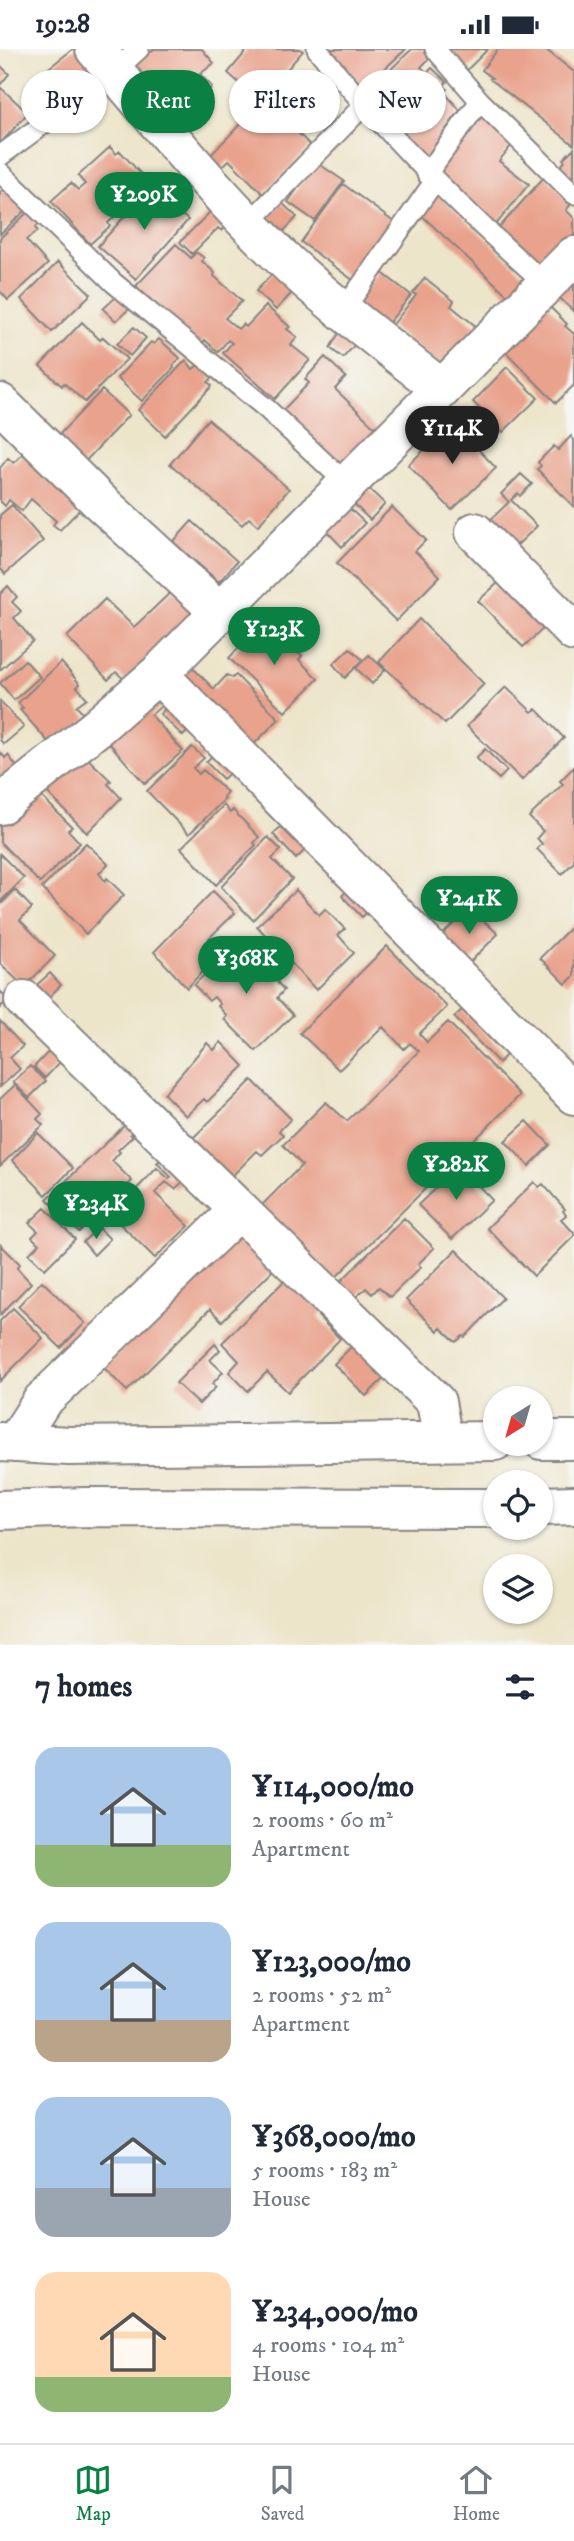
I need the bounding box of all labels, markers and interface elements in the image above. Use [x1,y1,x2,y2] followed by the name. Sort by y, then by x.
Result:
[35,8,90,41] text: 19:28
[21,70,107,133] chip: Buy
[121,70,215,133] chip: Rent
[229,70,340,133] chip: Filters
[354,70,446,133] chip: New
[95,173,193,232] pin: ¥209K
[111,180,177,209] text: ¥209K
[403,407,501,466] pin: ¥114K
[421,414,483,443] text: ¥114K
[225,607,323,667] pin: ¥123K
[244,615,304,644] text: ¥123K
[420,877,518,936] pin: ¥241K
[437,884,501,913] text: ¥241K
[197,937,295,996] pin: ¥368K
[214,944,278,973] text: ¥368K
[407,1143,505,1202] pin: ¥282K
[423,1150,489,1179] text: ¥282K
[47,1181,145,1241] pin: ¥234K
[64,1189,128,1218] text: ¥234K
[483,1386,553,1456] north arrow
[483,1386,553,1624] map controls
[483,1470,553,1540] button: locate
[483,1554,553,1624] button: layers
[501,1668,539,1706] icon: filters
[35,1669,132,1706] text: 7 homes
[252,1769,414,1806] text: ¥114,000/mo
[91,1775,175,1859] icon: home
[252,1806,393,1835] text: 2 rooms · 60 m²
[252,1835,350,1864] text: Apartment
[252,1944,411,1981] text: ¥123,000/mo
[91,1950,175,2034] icon: home
[252,1981,391,2010] text: 2 rooms · 52 m²
[252,2010,350,2039] text: Apartment
[252,2119,416,2156] text: ¥368,000/mo
[91,2125,175,2209] icon: home
[252,2156,397,2185] text: 5 rooms · 183 m²
[252,2185,310,2214] text: House
[252,2294,418,2331] text: ¥234,000/mo
[91,2300,175,2384] icon: home
[252,2331,404,2360] text: 4 rooms · 104 m²
[252,2360,310,2389] text: House
[74,2461,112,2526] tab: Map
[261,2461,304,2526] tab: Saved
[453,2461,500,2526] tab: Home

